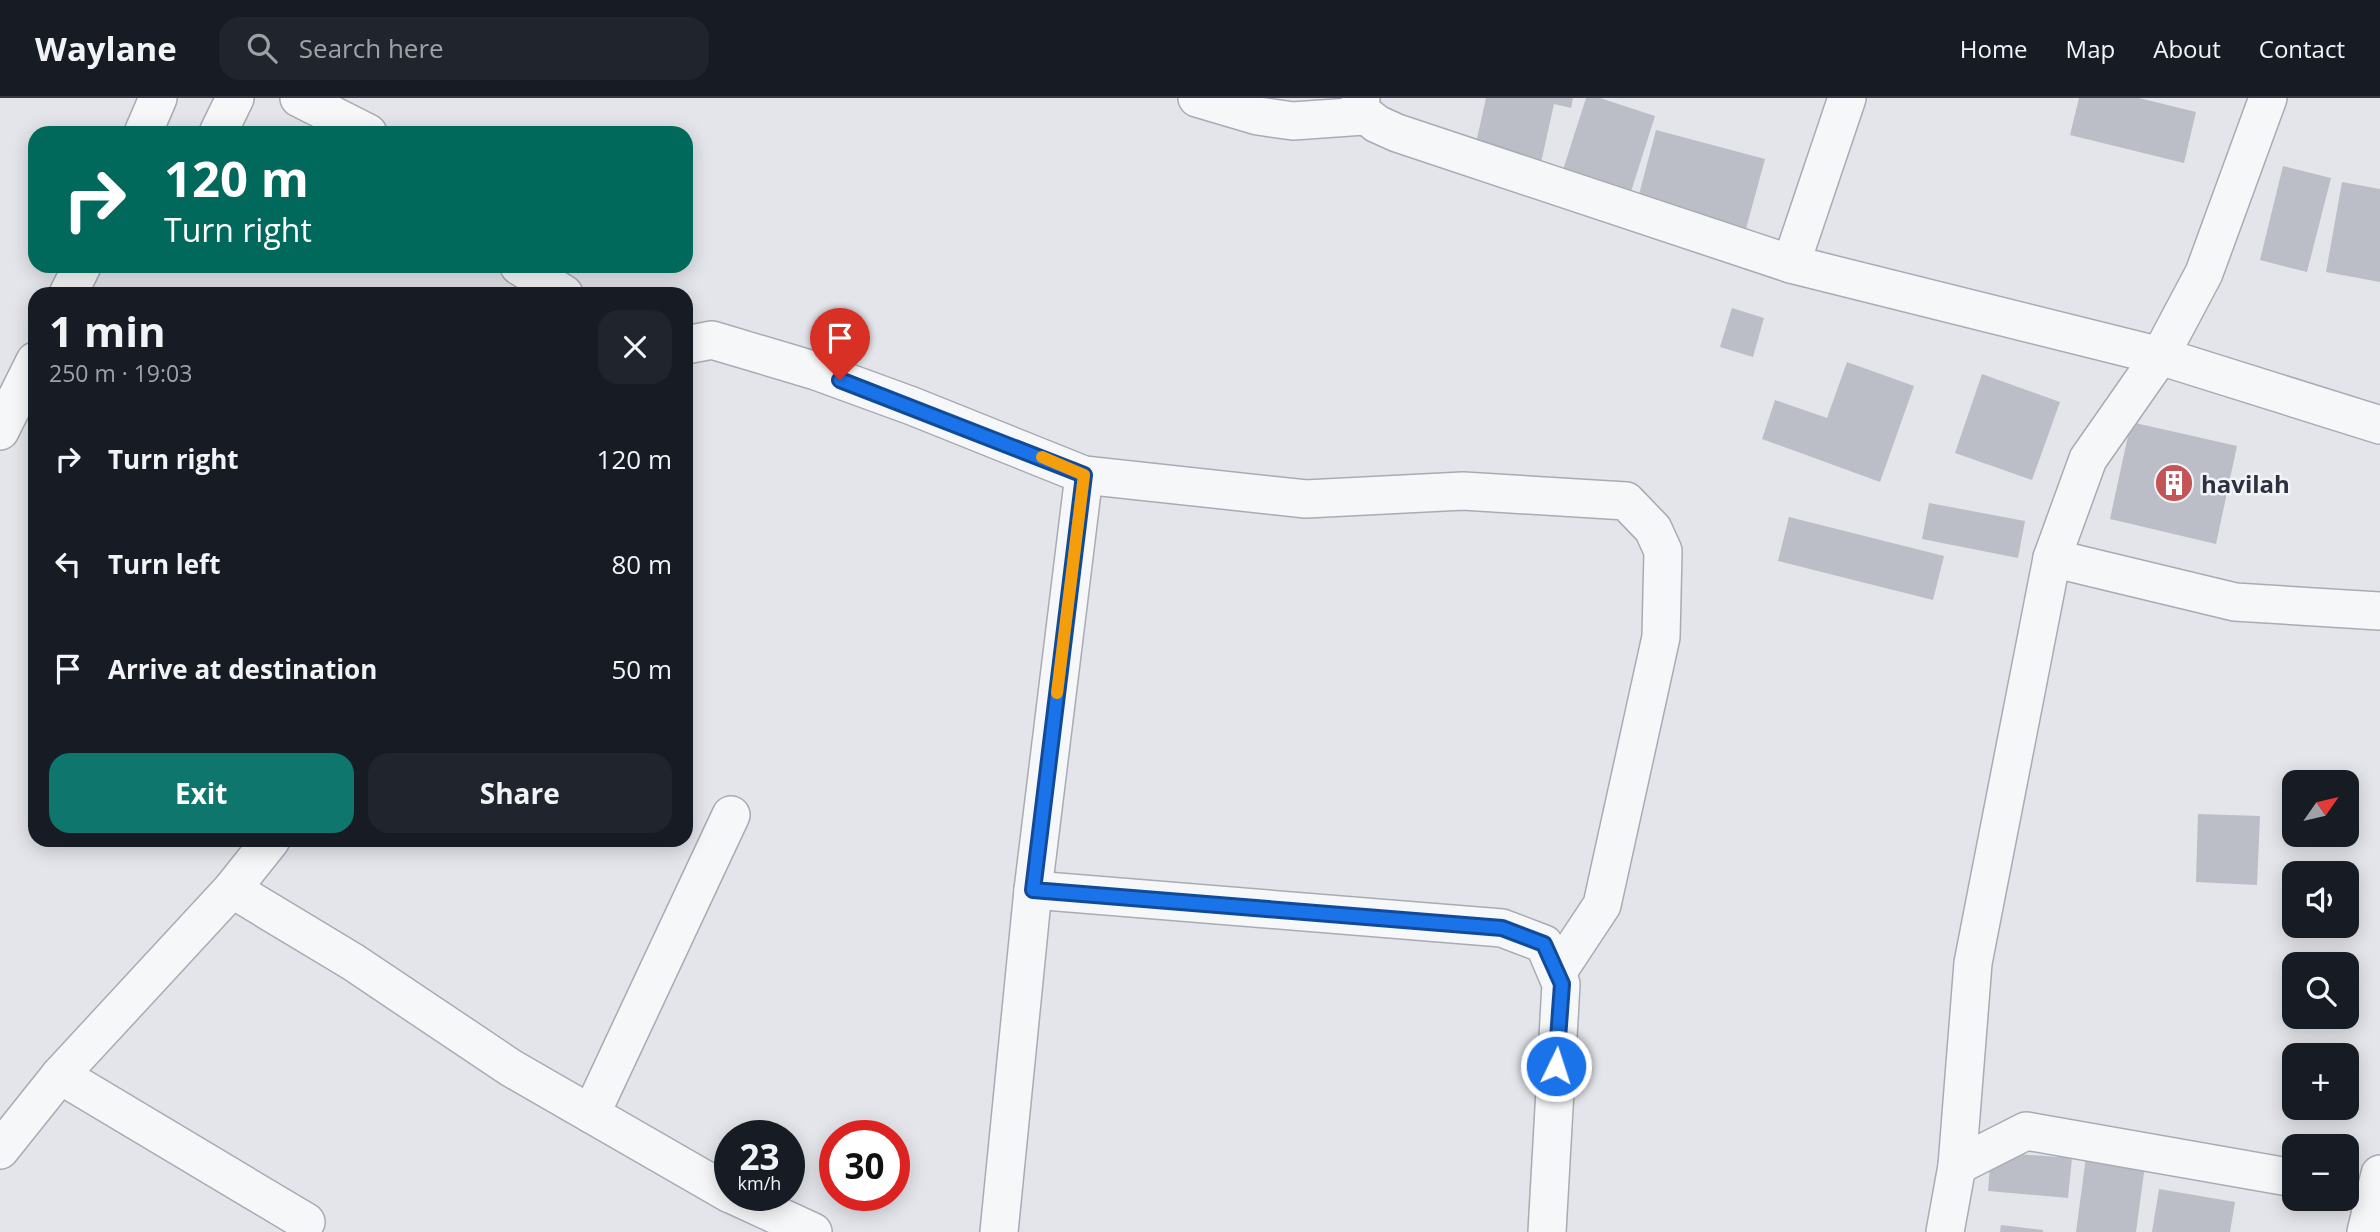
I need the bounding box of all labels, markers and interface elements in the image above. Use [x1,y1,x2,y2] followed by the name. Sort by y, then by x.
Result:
[219,17,709,80] search box
[35,26,177,71] text: Waylane
[243,29,281,67] icon: search
[299,30,444,66] text: Search here
[1960,32,2028,65] text: Home
[2066,32,2115,65] text: Map
[2153,32,2221,65] text: About
[2259,32,2345,65] text: Contact
[164,145,309,211] text: 120 m
[49,154,140,245] icon: right
[164,208,312,251] text: Turn right
[49,302,166,359] text: 1 min
[810,308,870,380] pin
[598,310,672,384] button: close
[821,319,859,357] icon: arrive
[49,357,192,389] text: 250 m · 19:03
[49,440,87,478] icon: right
[108,441,239,477] text: Turn right
[597,441,672,477] text: 120 m
[2153,462,2195,504] building icon: havilah
[2201,467,2290,500] place label: havilah
[49,545,87,583] icon: left
[108,546,220,582] text: Turn left
[611,546,672,582] text: 80 m
[49,650,87,688] icon: arrive
[108,651,377,687] text: Arrive at destination
[611,651,672,687] text: 50 m
[49,753,354,833] button: Exit
[368,753,672,833] button: Share
[2282,770,2359,847] north arrow
[2282,770,2359,1211] map controls
[2282,861,2359,938] button: sound
[2282,952,2359,1029] button: search
[1519,1029,1593,1103] position arrow
[2282,1043,2359,1120] button: +
[819,1120,910,1211] speed limit sign: 30
[739,1133,780,1180] text: 23
[2282,1134,2359,1211] button: −
[738,1171,781,1195] text: km/h

